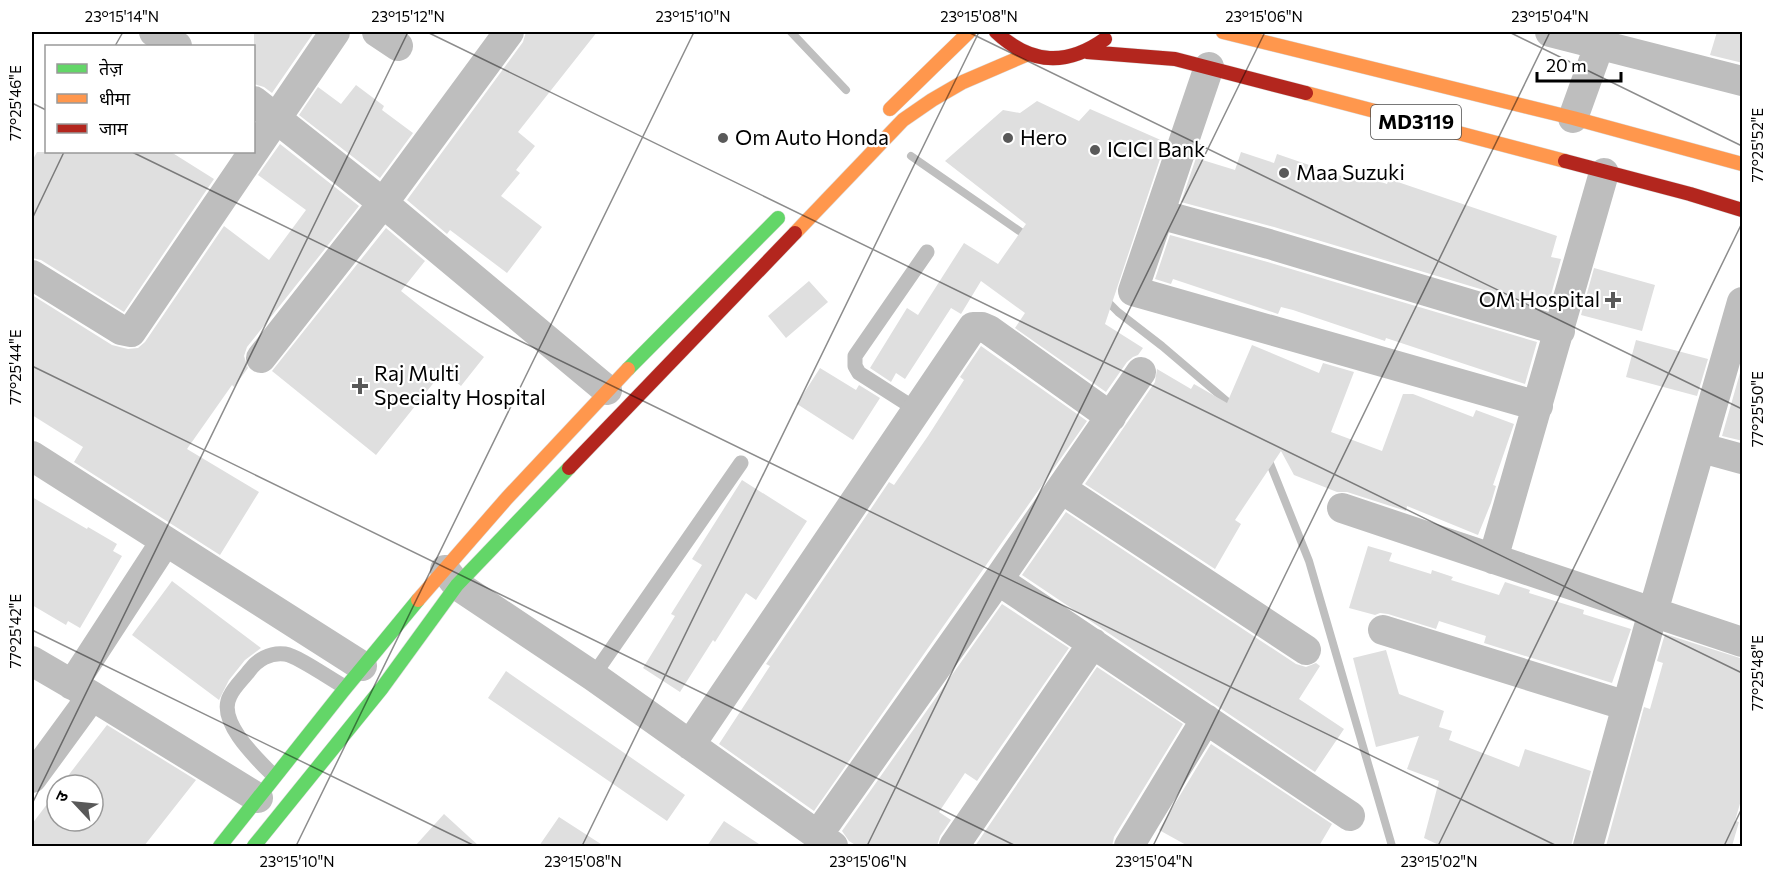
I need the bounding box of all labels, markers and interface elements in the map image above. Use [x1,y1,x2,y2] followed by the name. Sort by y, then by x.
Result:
[85,7,159,25] text: 23°15'14"N
[371,7,445,25] text: 23°15'12"N
[655,7,731,25] text: 23°15'10"N
[940,7,1018,25] text: 23°15'08"N
[1225,7,1303,25] text: 23°15'06"N
[1511,7,1589,25] text: 23°15'04"N
[45,45,255,153] legend
[1537,45,1621,83] scale bar
[1546,54,1587,76] text: 20 m
[99,57,123,79] text: तेज़
[6,65,24,141] text: 77°25'46"E
[99,87,130,109] text: धीमा
[1371,105,1461,139] road number: MD3119
[1748,108,1766,182] text: 77°25'52"E
[99,117,129,139] text: जाम
[735,124,889,149] place label: Om Auto Honda
[1020,124,1067,149] place label: Hero
[716,131,730,145] marker: Om Auto Honda
[1001,131,1015,145] marker: Hero
[1107,136,1205,161] place label: ICICI Bank
[1088,143,1102,157] marker: ICICI Bank
[1296,159,1405,184] place label: Maa Suzuki
[1277,166,1291,180] marker: Maa Suzuki
[1479,286,1600,311] place label: OM Hospital
[1604,291,1622,309] marker: OM Hospital
[6,329,24,405] text: 77°25'44"E
[374,360,546,409] place label: Raj Multi Specialty Hospital
[1748,371,1766,447] text: 77°25'50"E
[351,377,369,395] marker: Raj Multi Specialty Hospital
[6,594,24,668] text: 77°25'42"E
[1748,635,1766,711] text: 77°25'48"E
[45,773,105,833] north arrow
[50,787,72,805] text: उ
[259,852,335,870] text: 23°15'10"N
[544,852,622,870] text: 23°15'08"N
[829,852,907,870] text: 23°15'06"N
[1115,852,1193,870] text: 23°15'04"N
[1401,852,1477,870] text: 23°15'02"N

